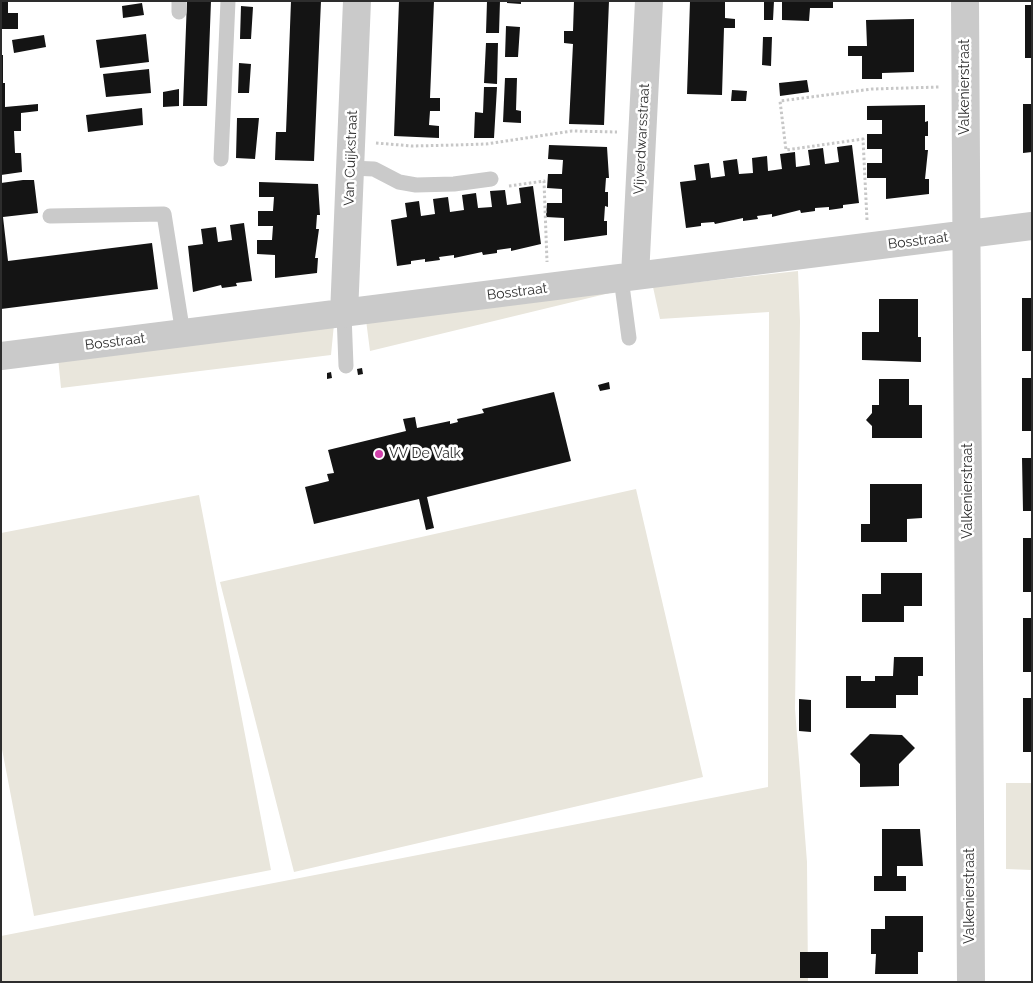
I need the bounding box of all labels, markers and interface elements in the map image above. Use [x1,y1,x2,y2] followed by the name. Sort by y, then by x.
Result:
[957,39,973,135] street label: Valkenierstraat
[631,83,653,195] street label: Vijverdwarsstraat
[341,110,361,206] street label: Van Cuijkstraat
[887,229,949,253] street label: Bosstraat
[486,280,548,304] street label: Bosstraat
[84,330,146,354] street label: Bosstraat
[960,443,976,539] street label: Valkenierstraat
[389,446,461,462] place label: VV De Valk
[373,448,385,460] marker: VV De Valk
[962,848,978,944] street label: Valkenierstraat

